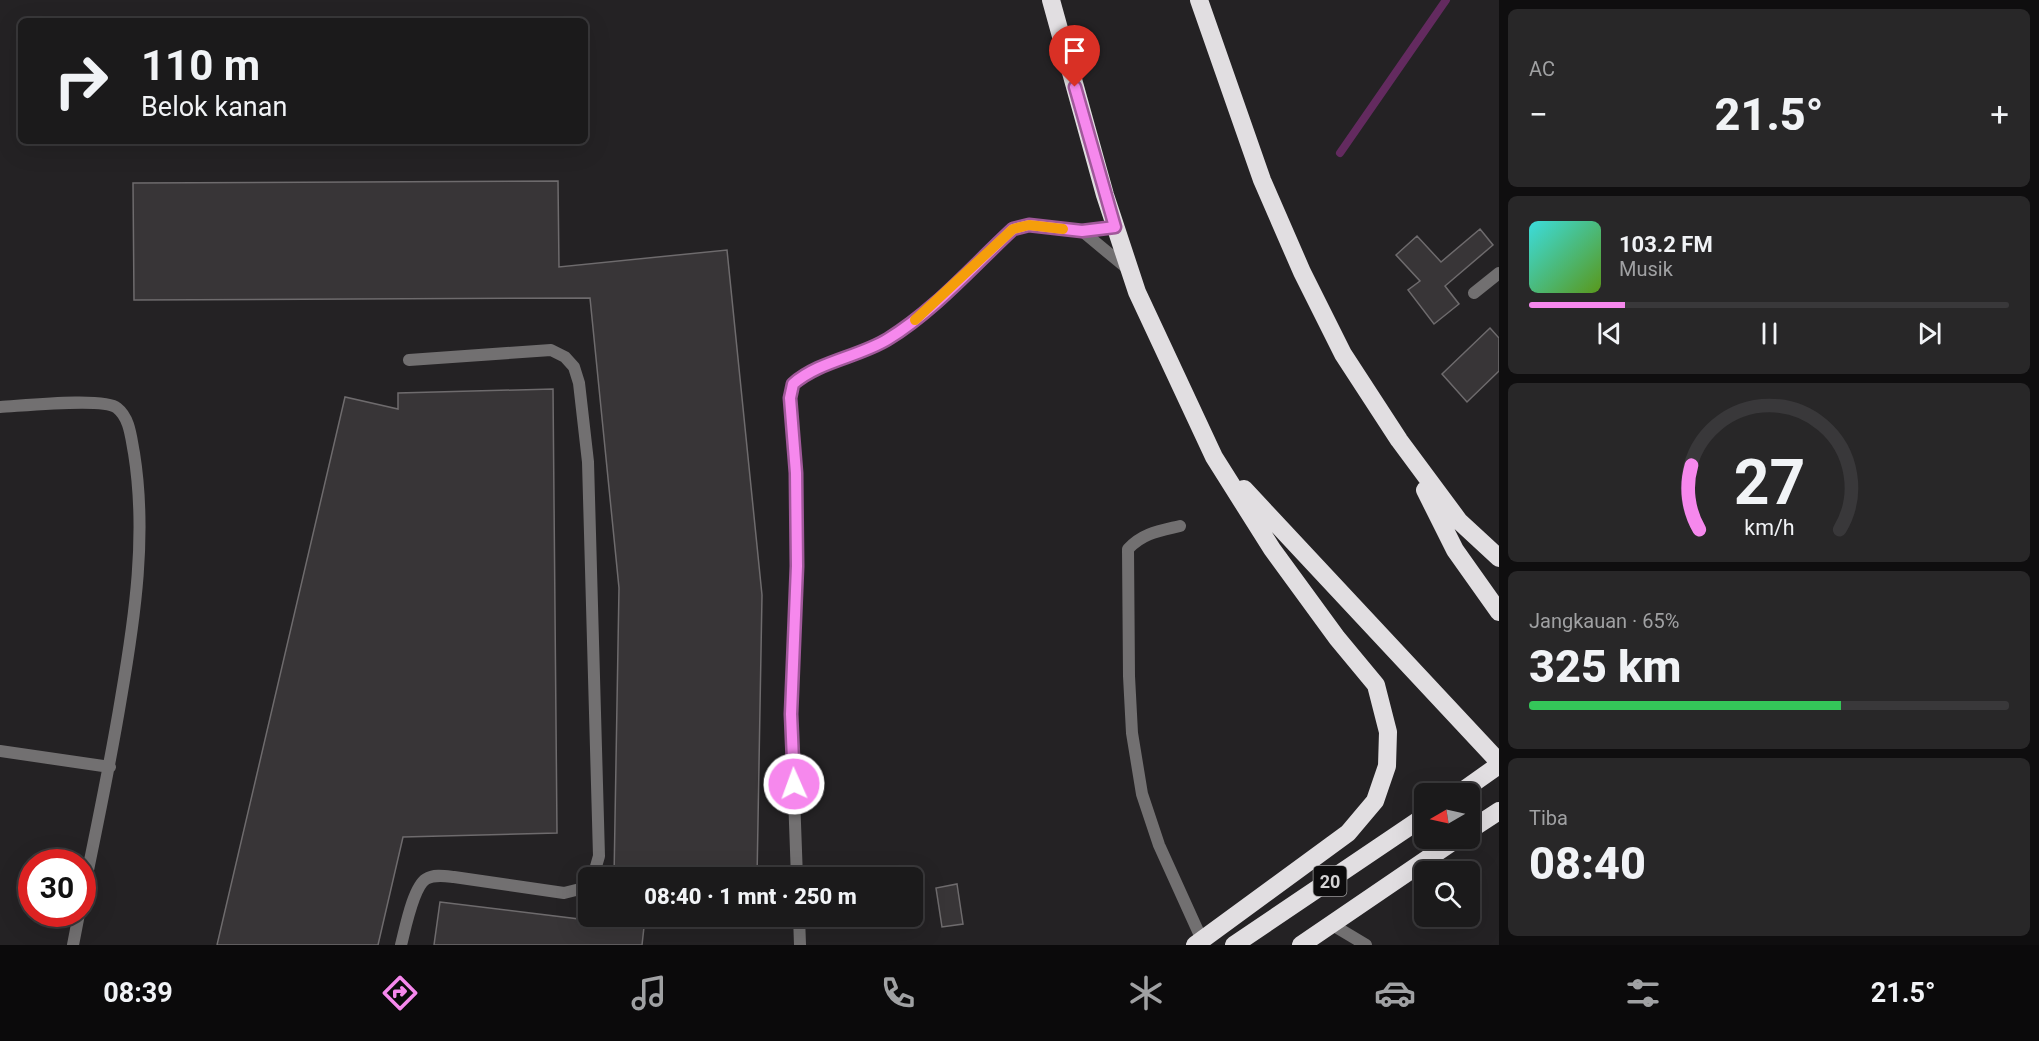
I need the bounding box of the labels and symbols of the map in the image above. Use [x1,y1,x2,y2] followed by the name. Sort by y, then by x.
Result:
[1049,25,1100,87] pin
[762,752,826,816] position arrow
[1414,783,1480,849] north arrow
[18,849,96,927] speed limit sign: 30
[1314,866,1346,896] road number: 20

